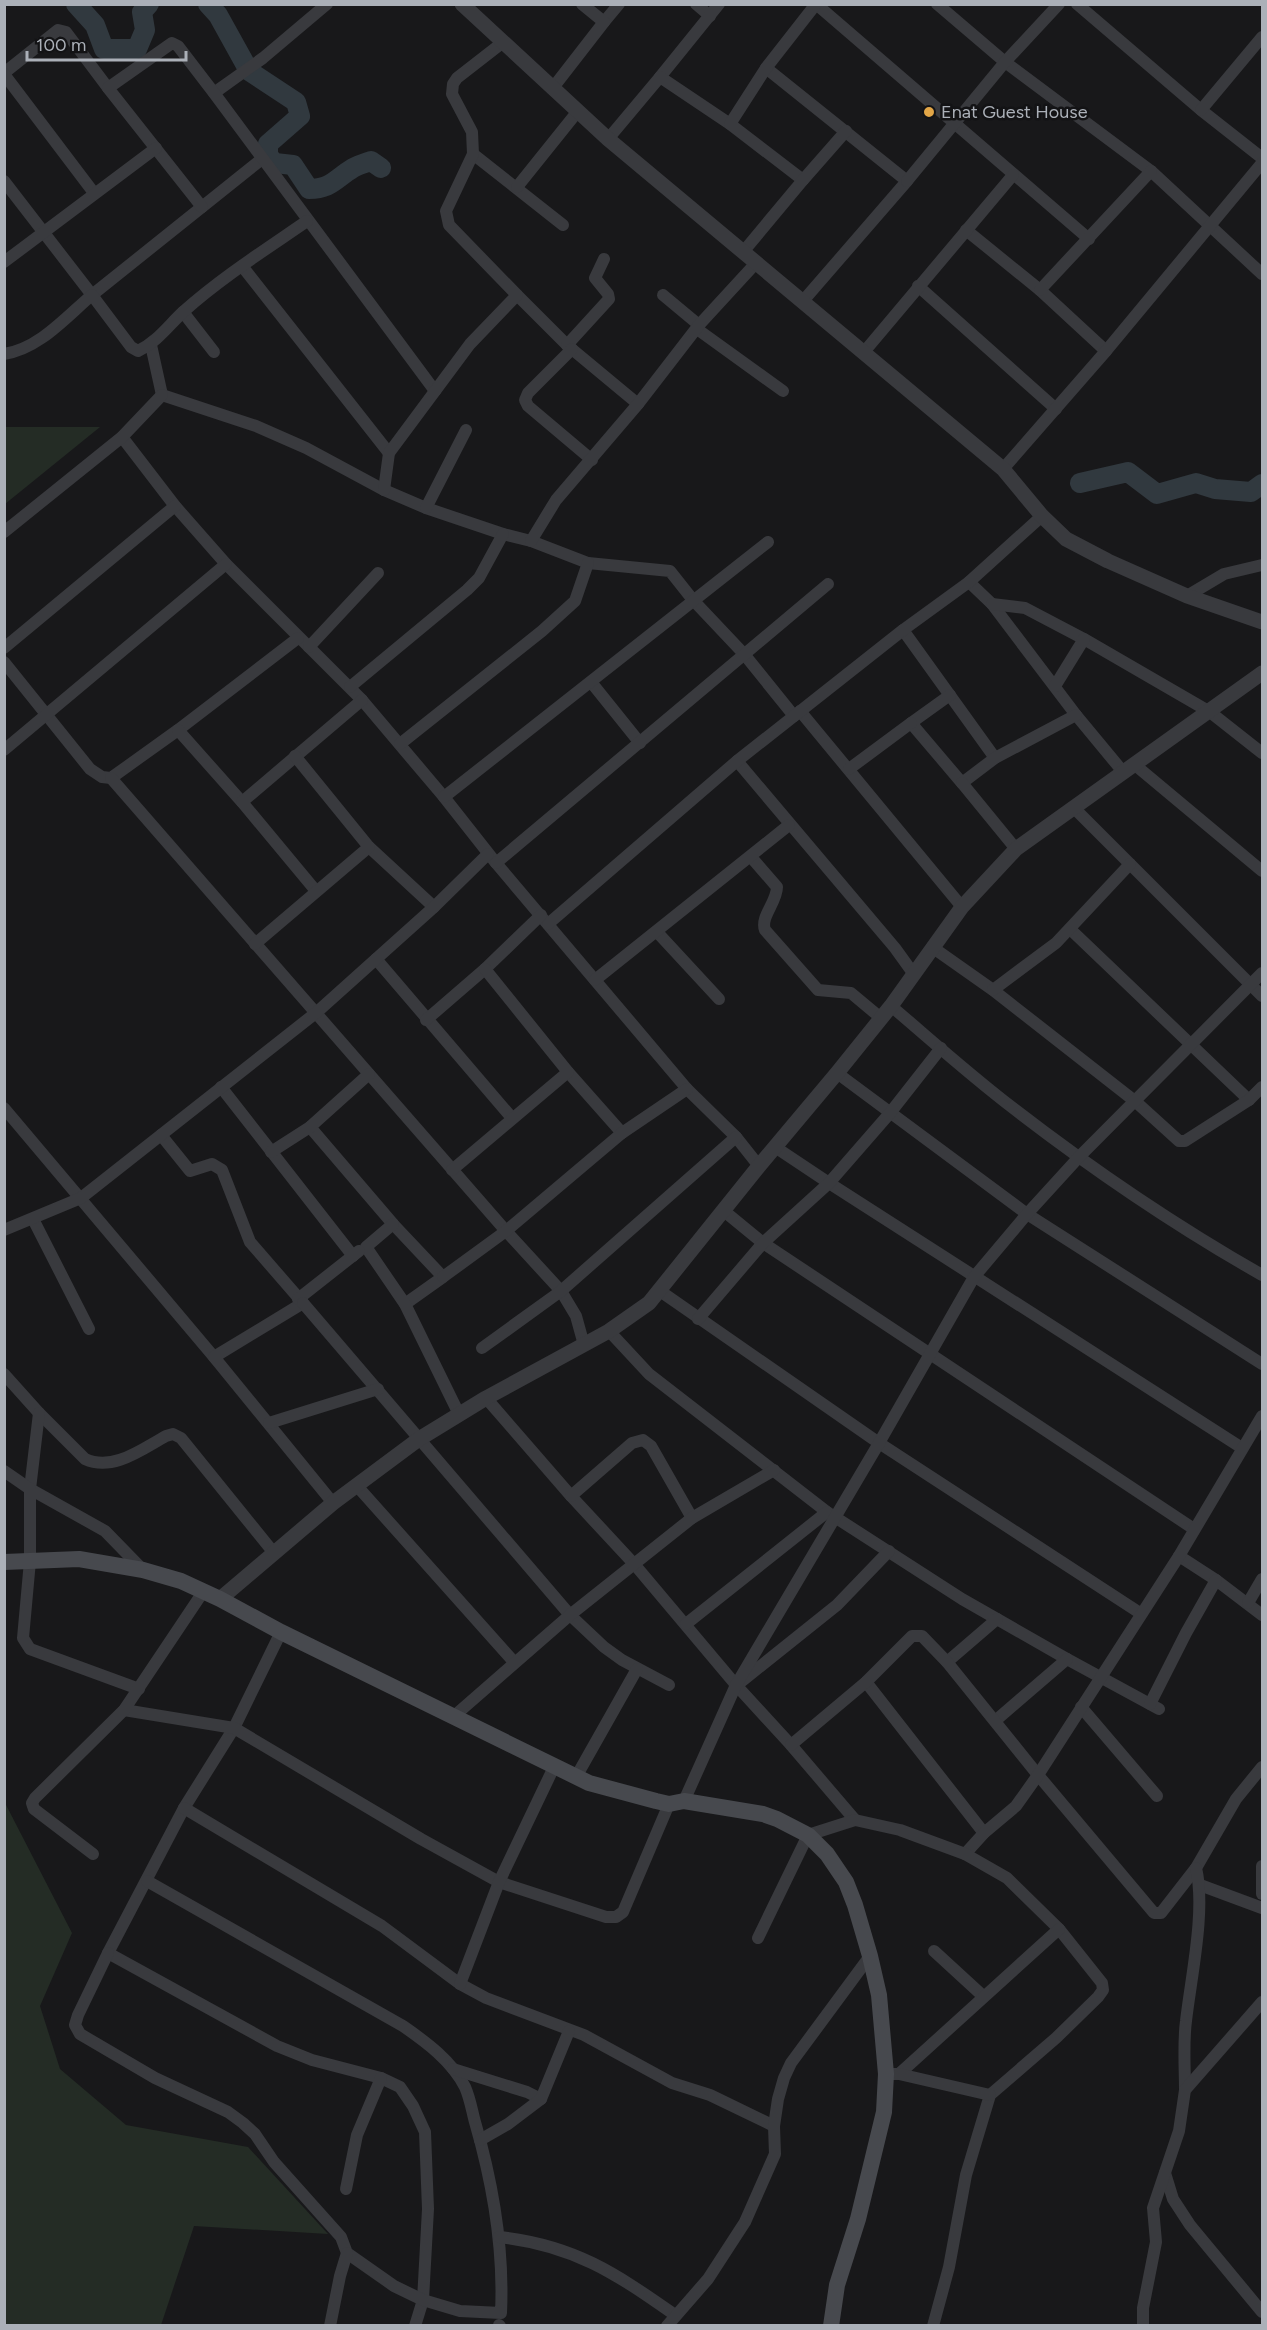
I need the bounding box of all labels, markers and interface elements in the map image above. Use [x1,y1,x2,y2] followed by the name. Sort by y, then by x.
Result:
[27,24,186,62] scale bar
[36,34,86,56] text: 100 m
[941,101,1088,123] place label: Enat Guest House
[922,105,936,119] marker: Enat Guest House

